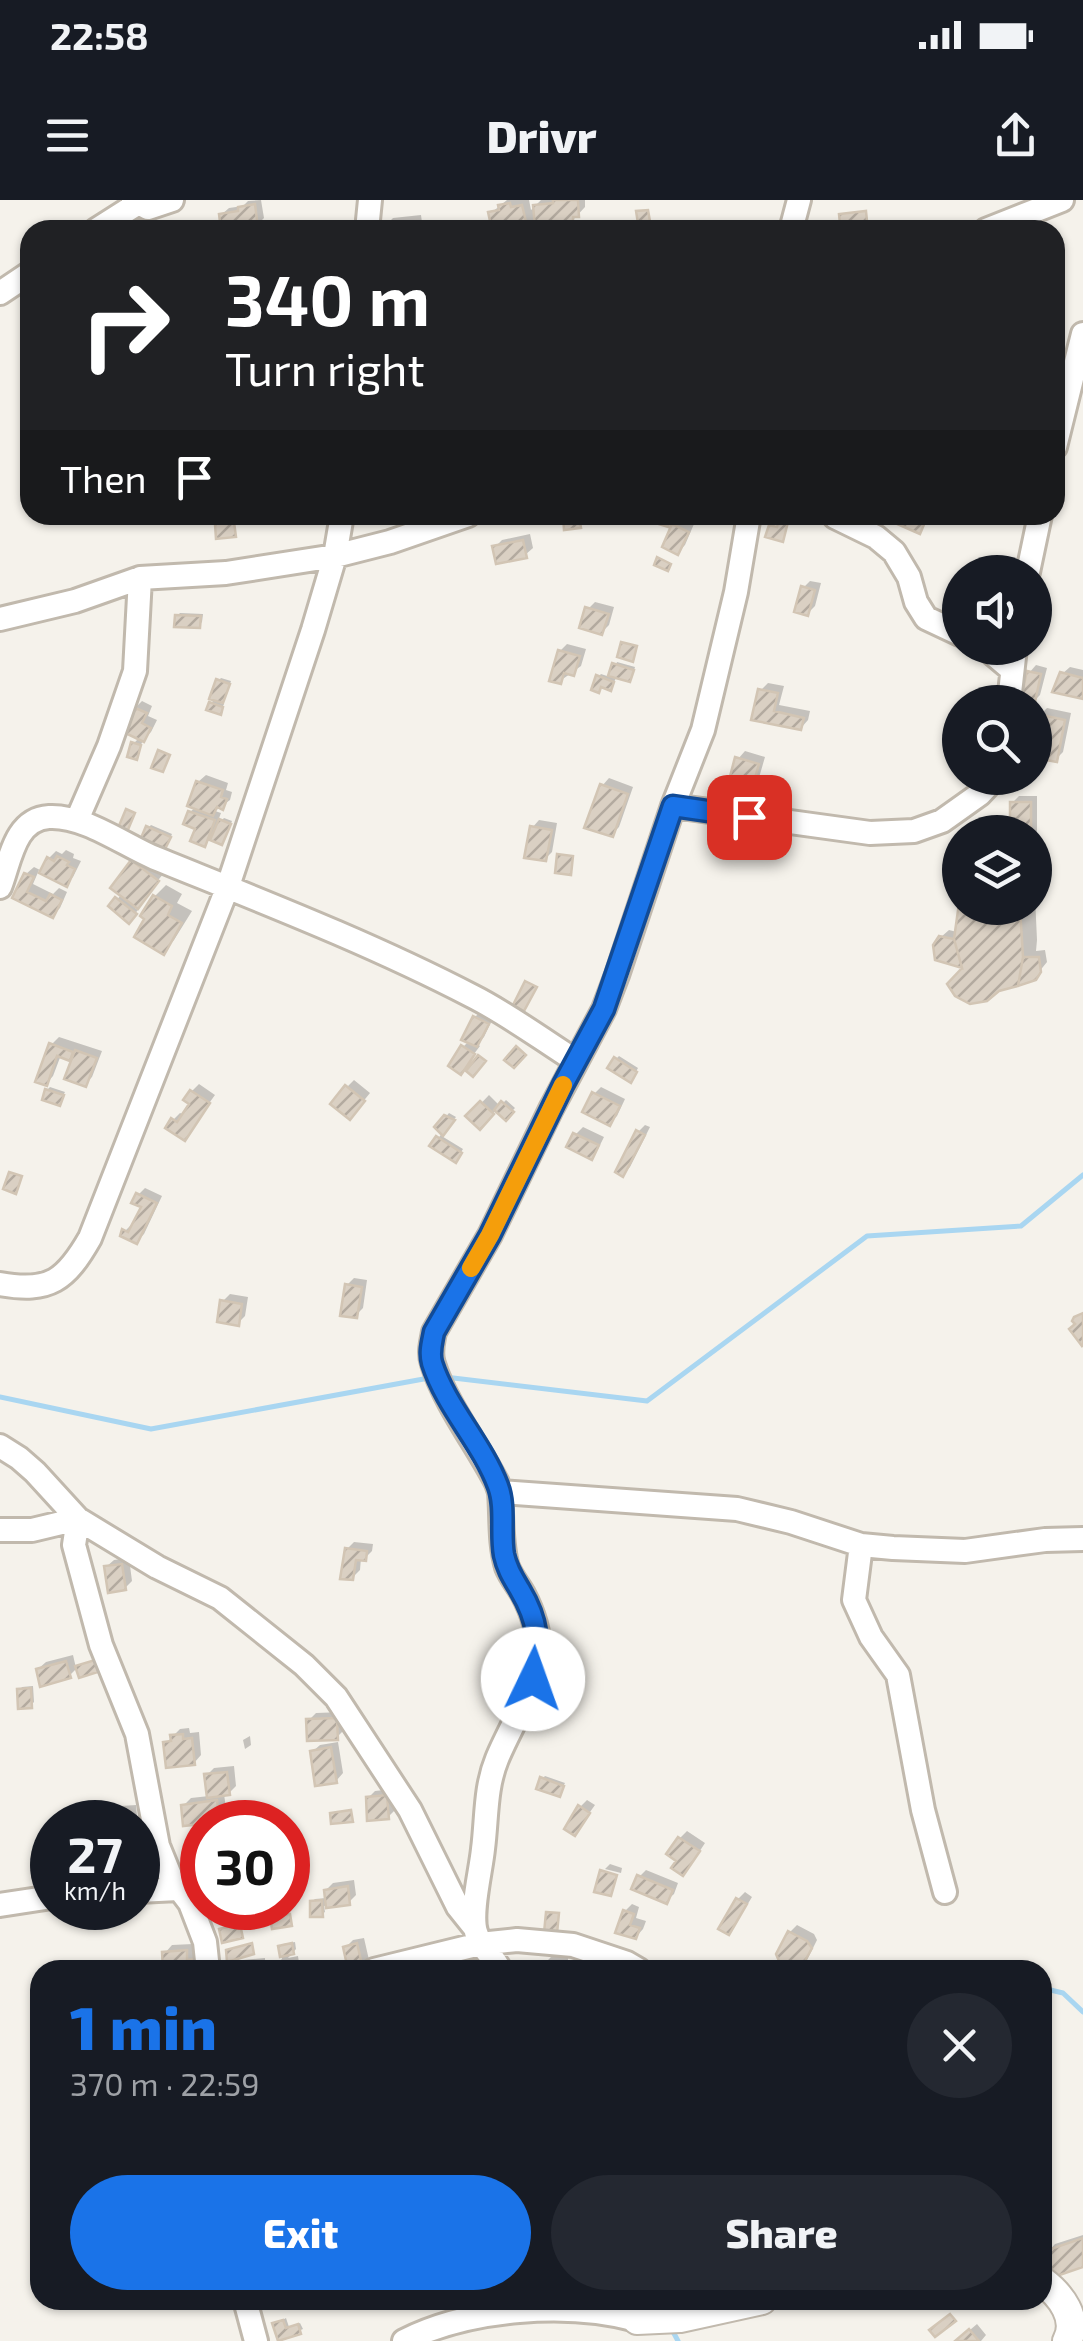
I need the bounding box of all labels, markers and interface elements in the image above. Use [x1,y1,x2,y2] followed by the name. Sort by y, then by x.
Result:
[50,12,149,58] text: 22:58
[40,108,95,163] icon: menu
[486,108,597,162] text: Drivr
[988,108,1043,163] icon: share
[225,256,430,340] text: 340 m
[60,260,190,390] icon: right
[225,341,425,395] text: Turn right
[167,450,222,505] icon: arrive
[60,455,147,501] text: Then
[942,555,1052,925] map controls
[942,555,1052,665] button: sound
[942,685,1052,795] button: search
[707,775,792,860] pin
[722,790,777,845] icon: arrive
[942,815,1052,925] button: layers
[481,1627,585,1731] position arrow
[180,1800,310,1930] speed limit sign: 30
[67,1823,123,1883] text: 27
[64,1875,126,1905] text: km/h
[70,1990,217,2062] text: 1 min
[907,1993,1012,2098] button: close
[70,2064,259,2102] text: 370 m · 22:59
[70,2175,531,2290] button: Exit
[551,2175,1012,2290] button: Share

